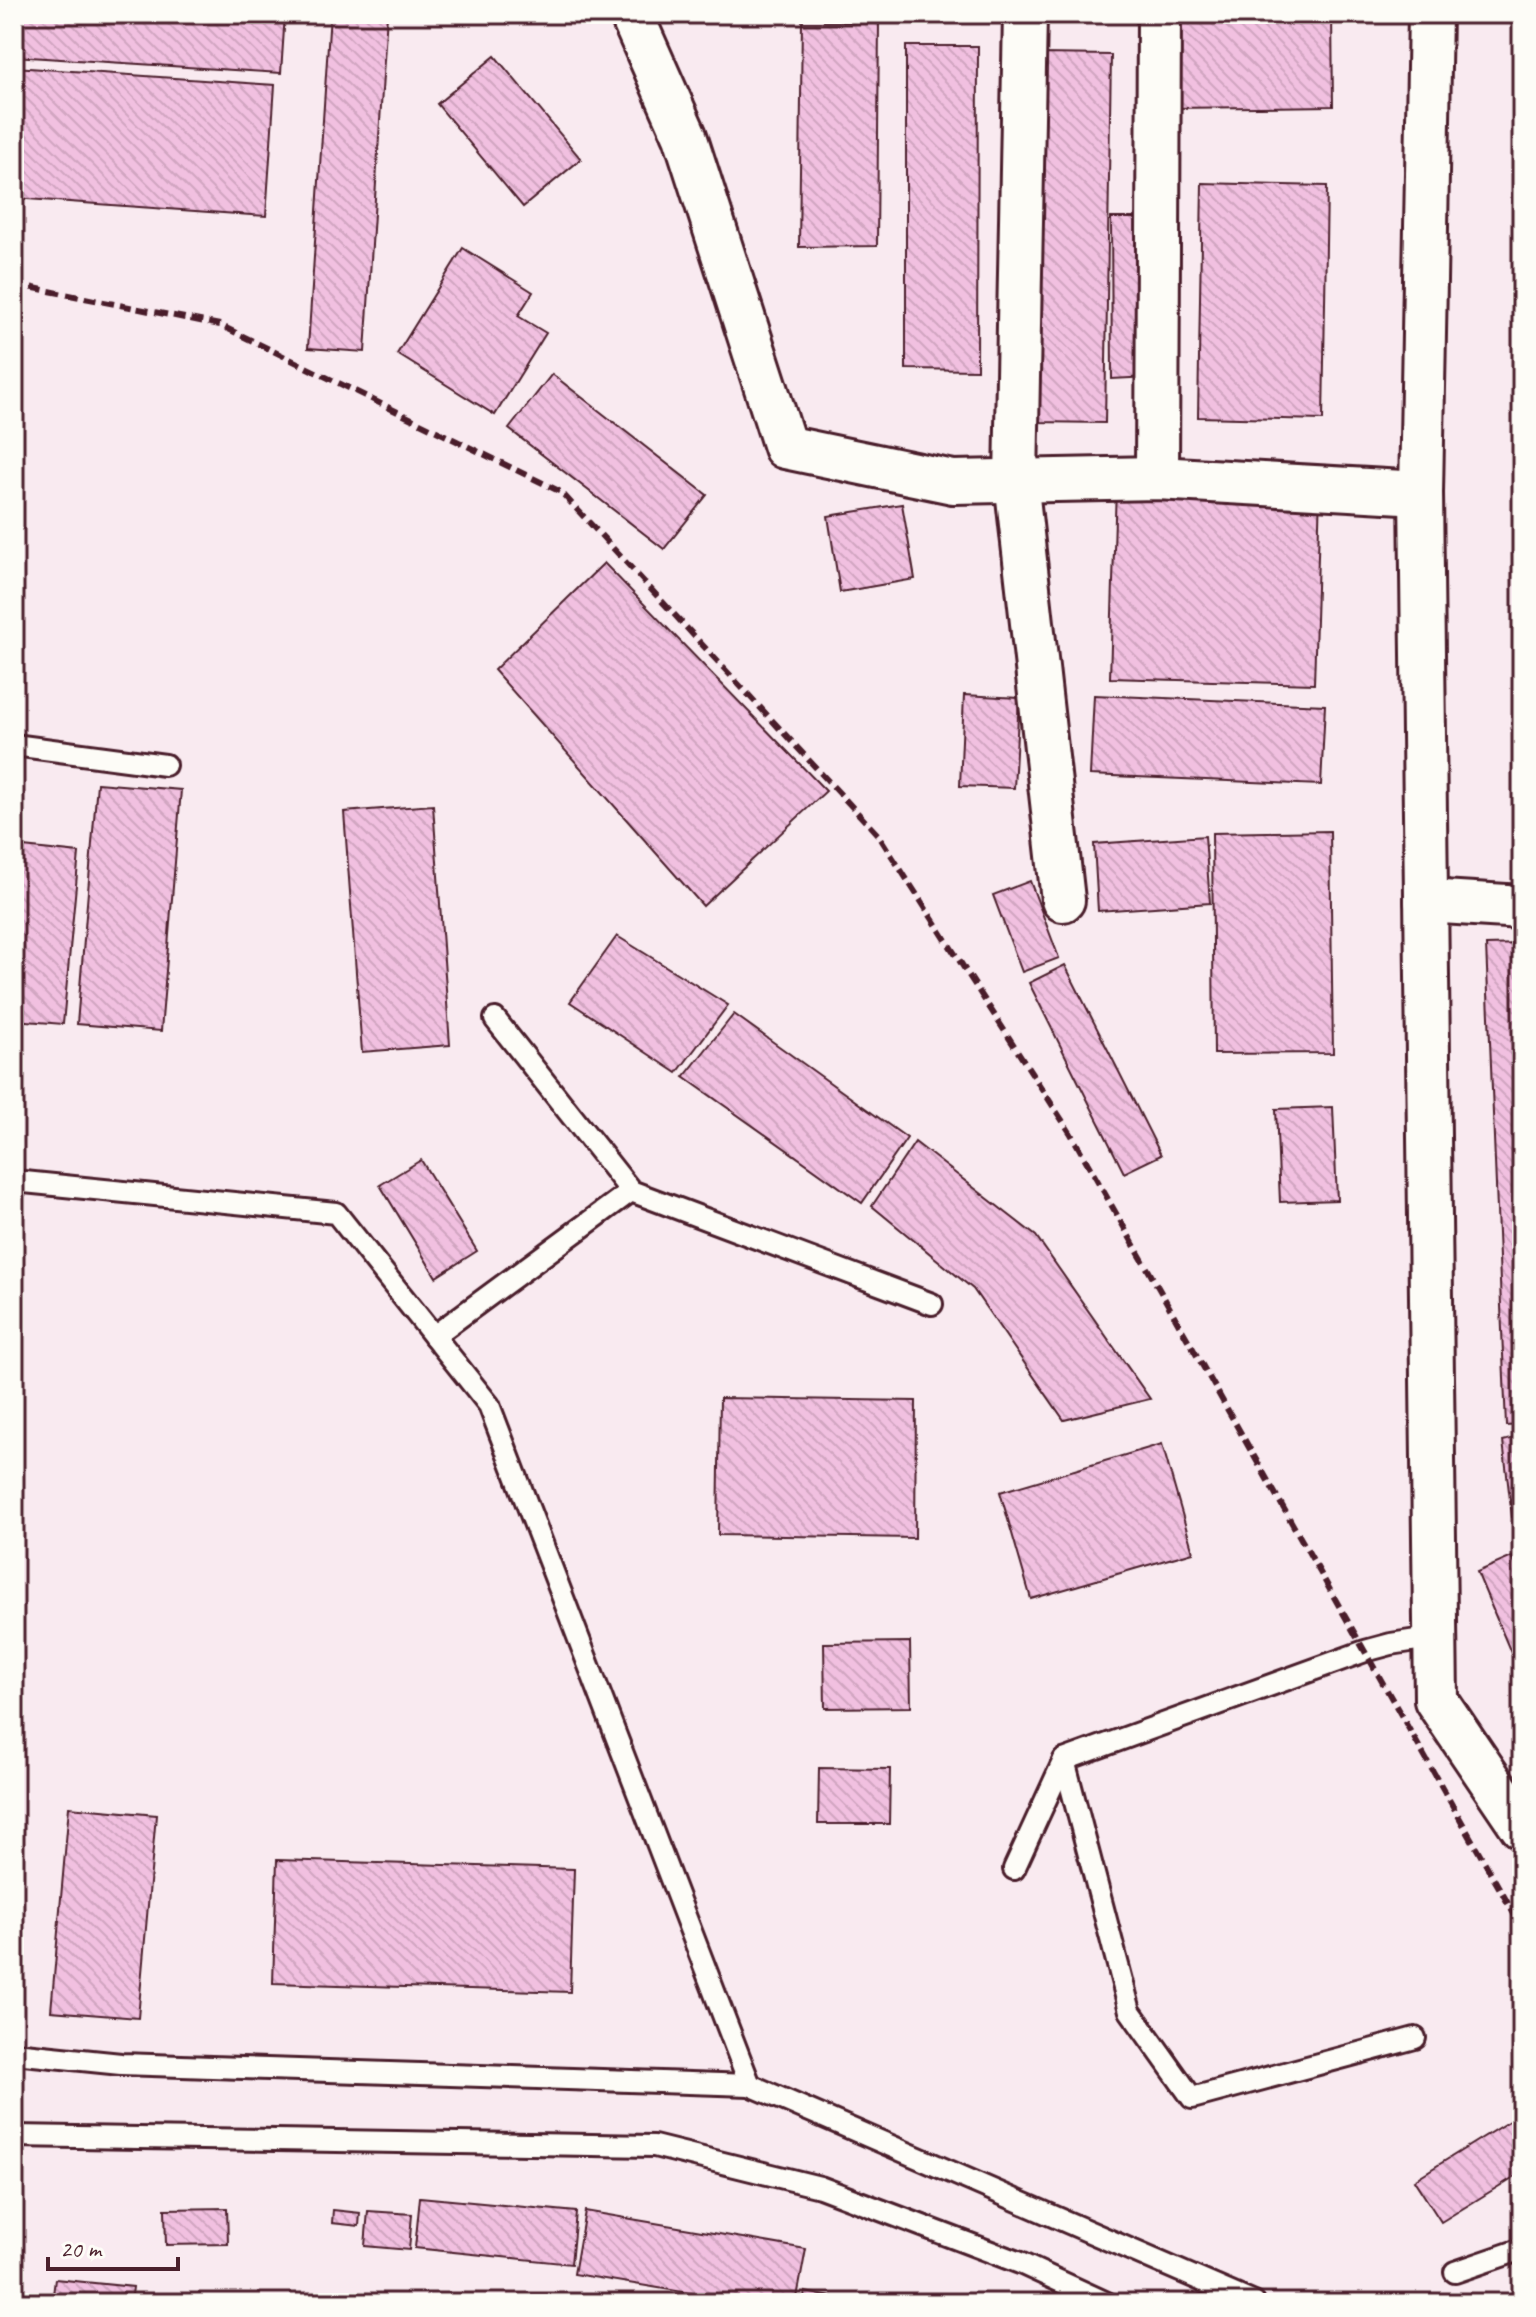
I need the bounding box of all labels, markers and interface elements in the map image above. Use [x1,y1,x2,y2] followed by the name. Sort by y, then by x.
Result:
[48,2221,178,2271] scale bar
[60,2234,103,2264] text: 20 m

